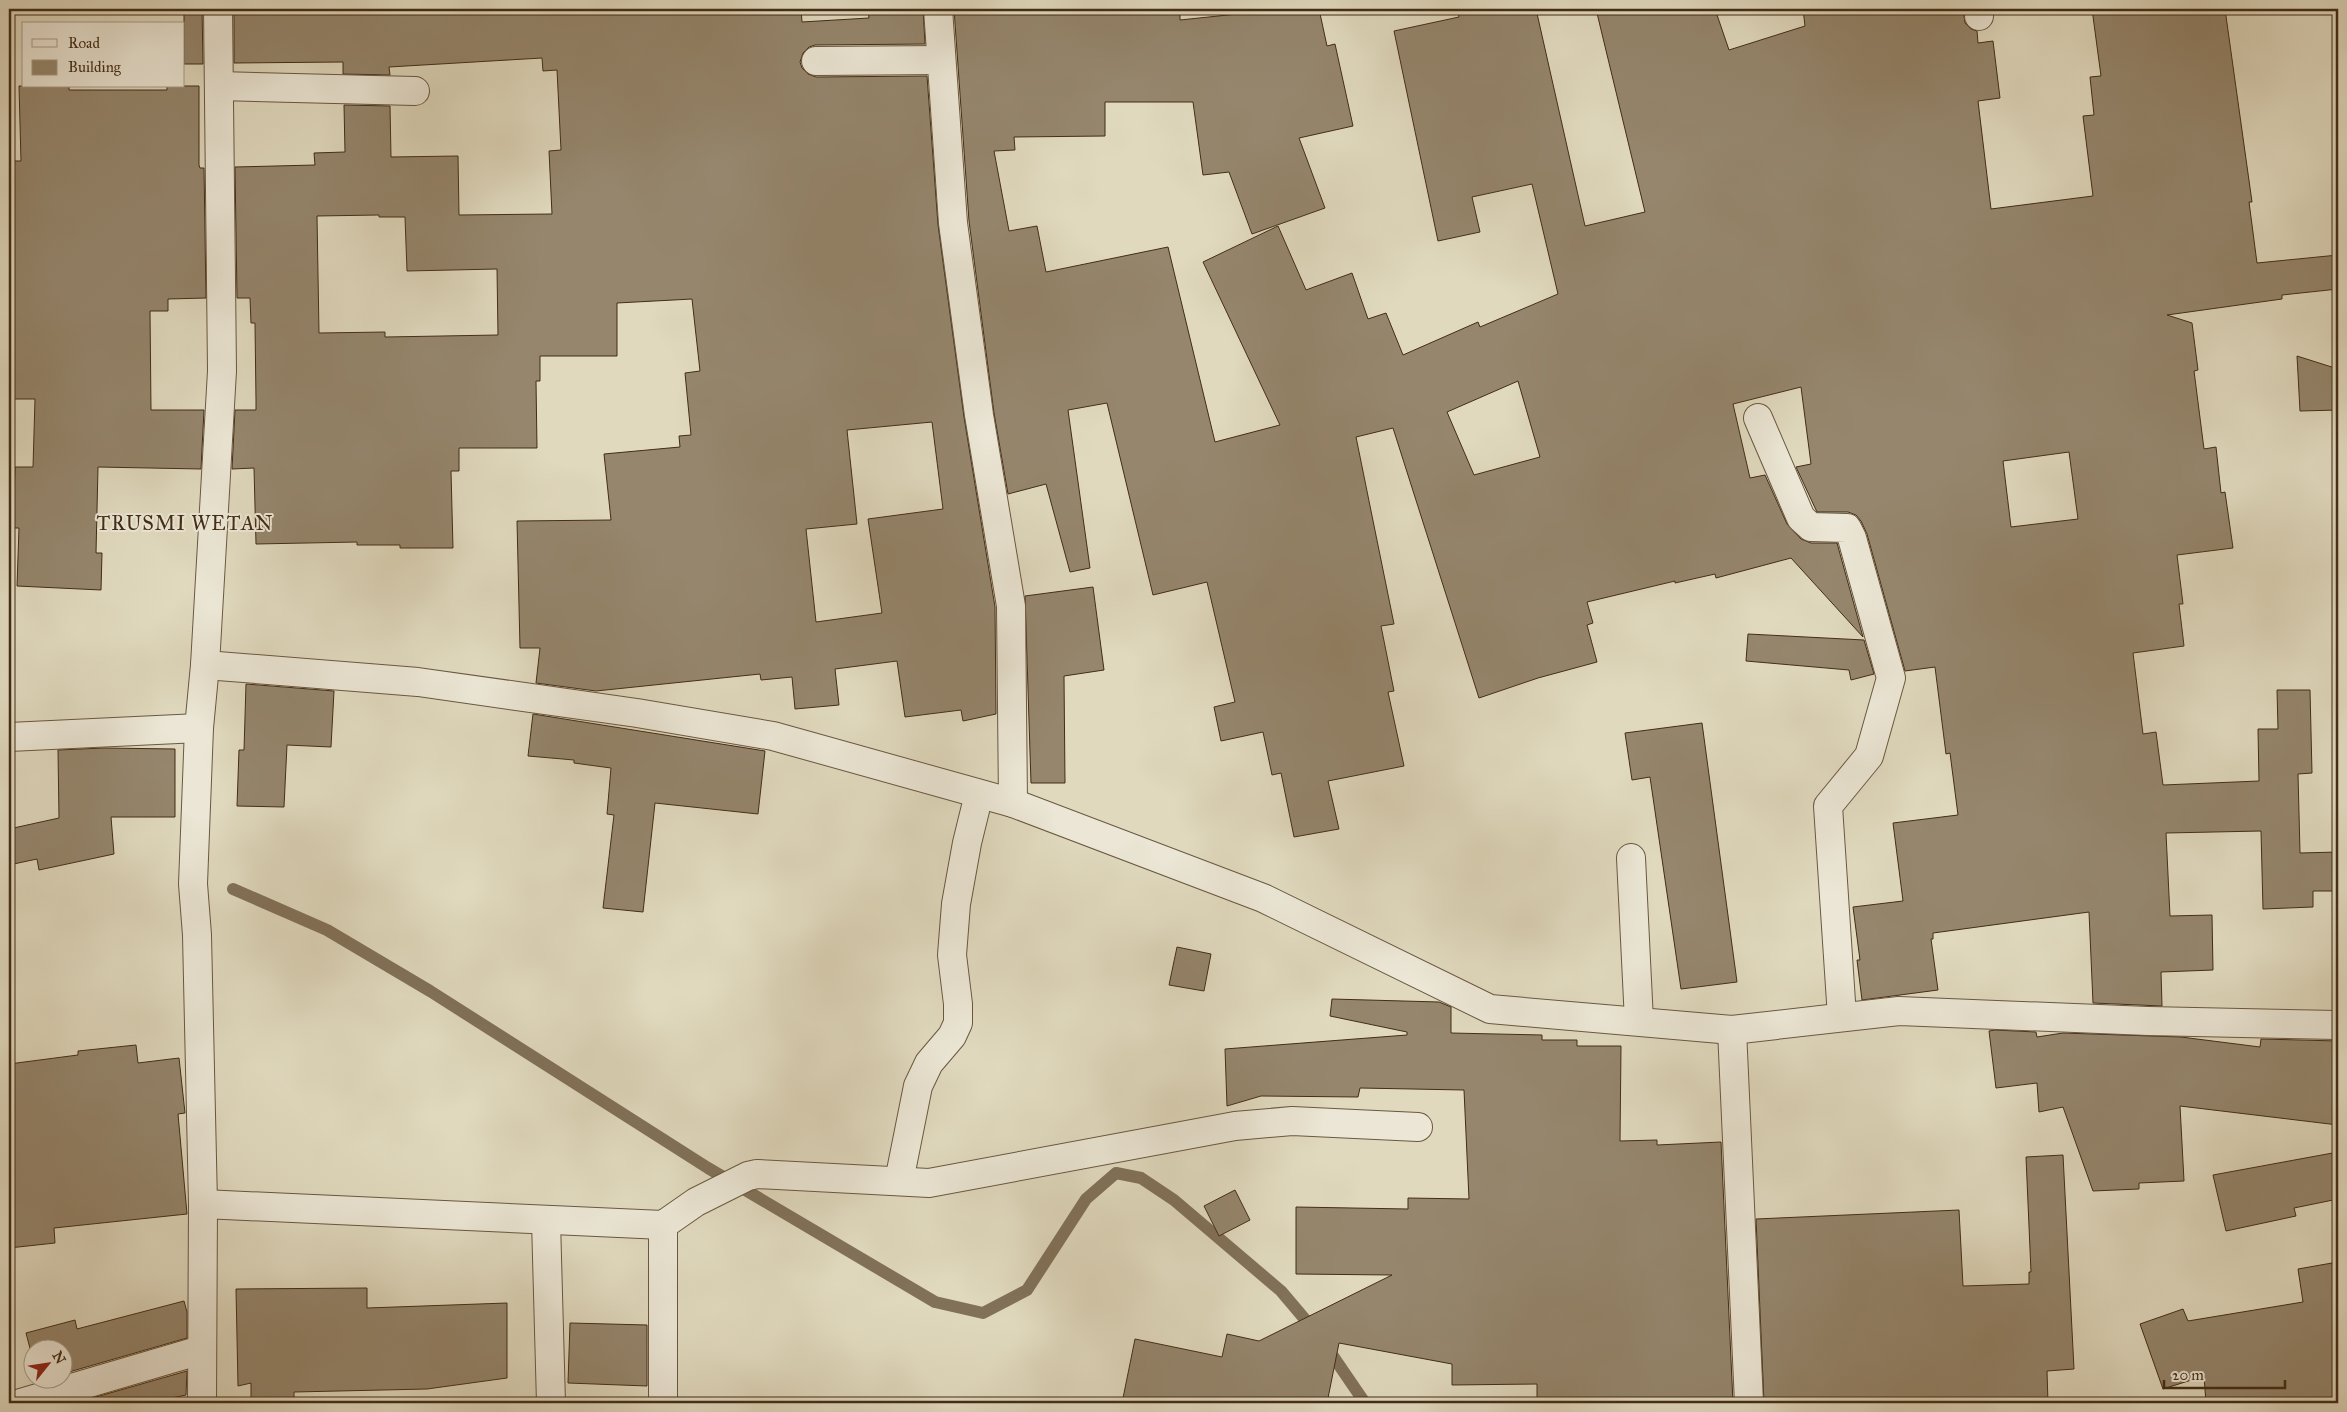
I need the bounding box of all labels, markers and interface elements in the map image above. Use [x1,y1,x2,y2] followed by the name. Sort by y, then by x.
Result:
[22,22,185,88] legend
[68,34,100,52] text: Road
[68,58,122,76] text: Building
[97,511,273,535] district label: TRUSMI WETAN
[22,1340,72,1390] north arrow
[48,1348,69,1367] text: N
[2164,1357,2286,1389] scale bar
[2172,1366,2204,1384] text: 20 m

